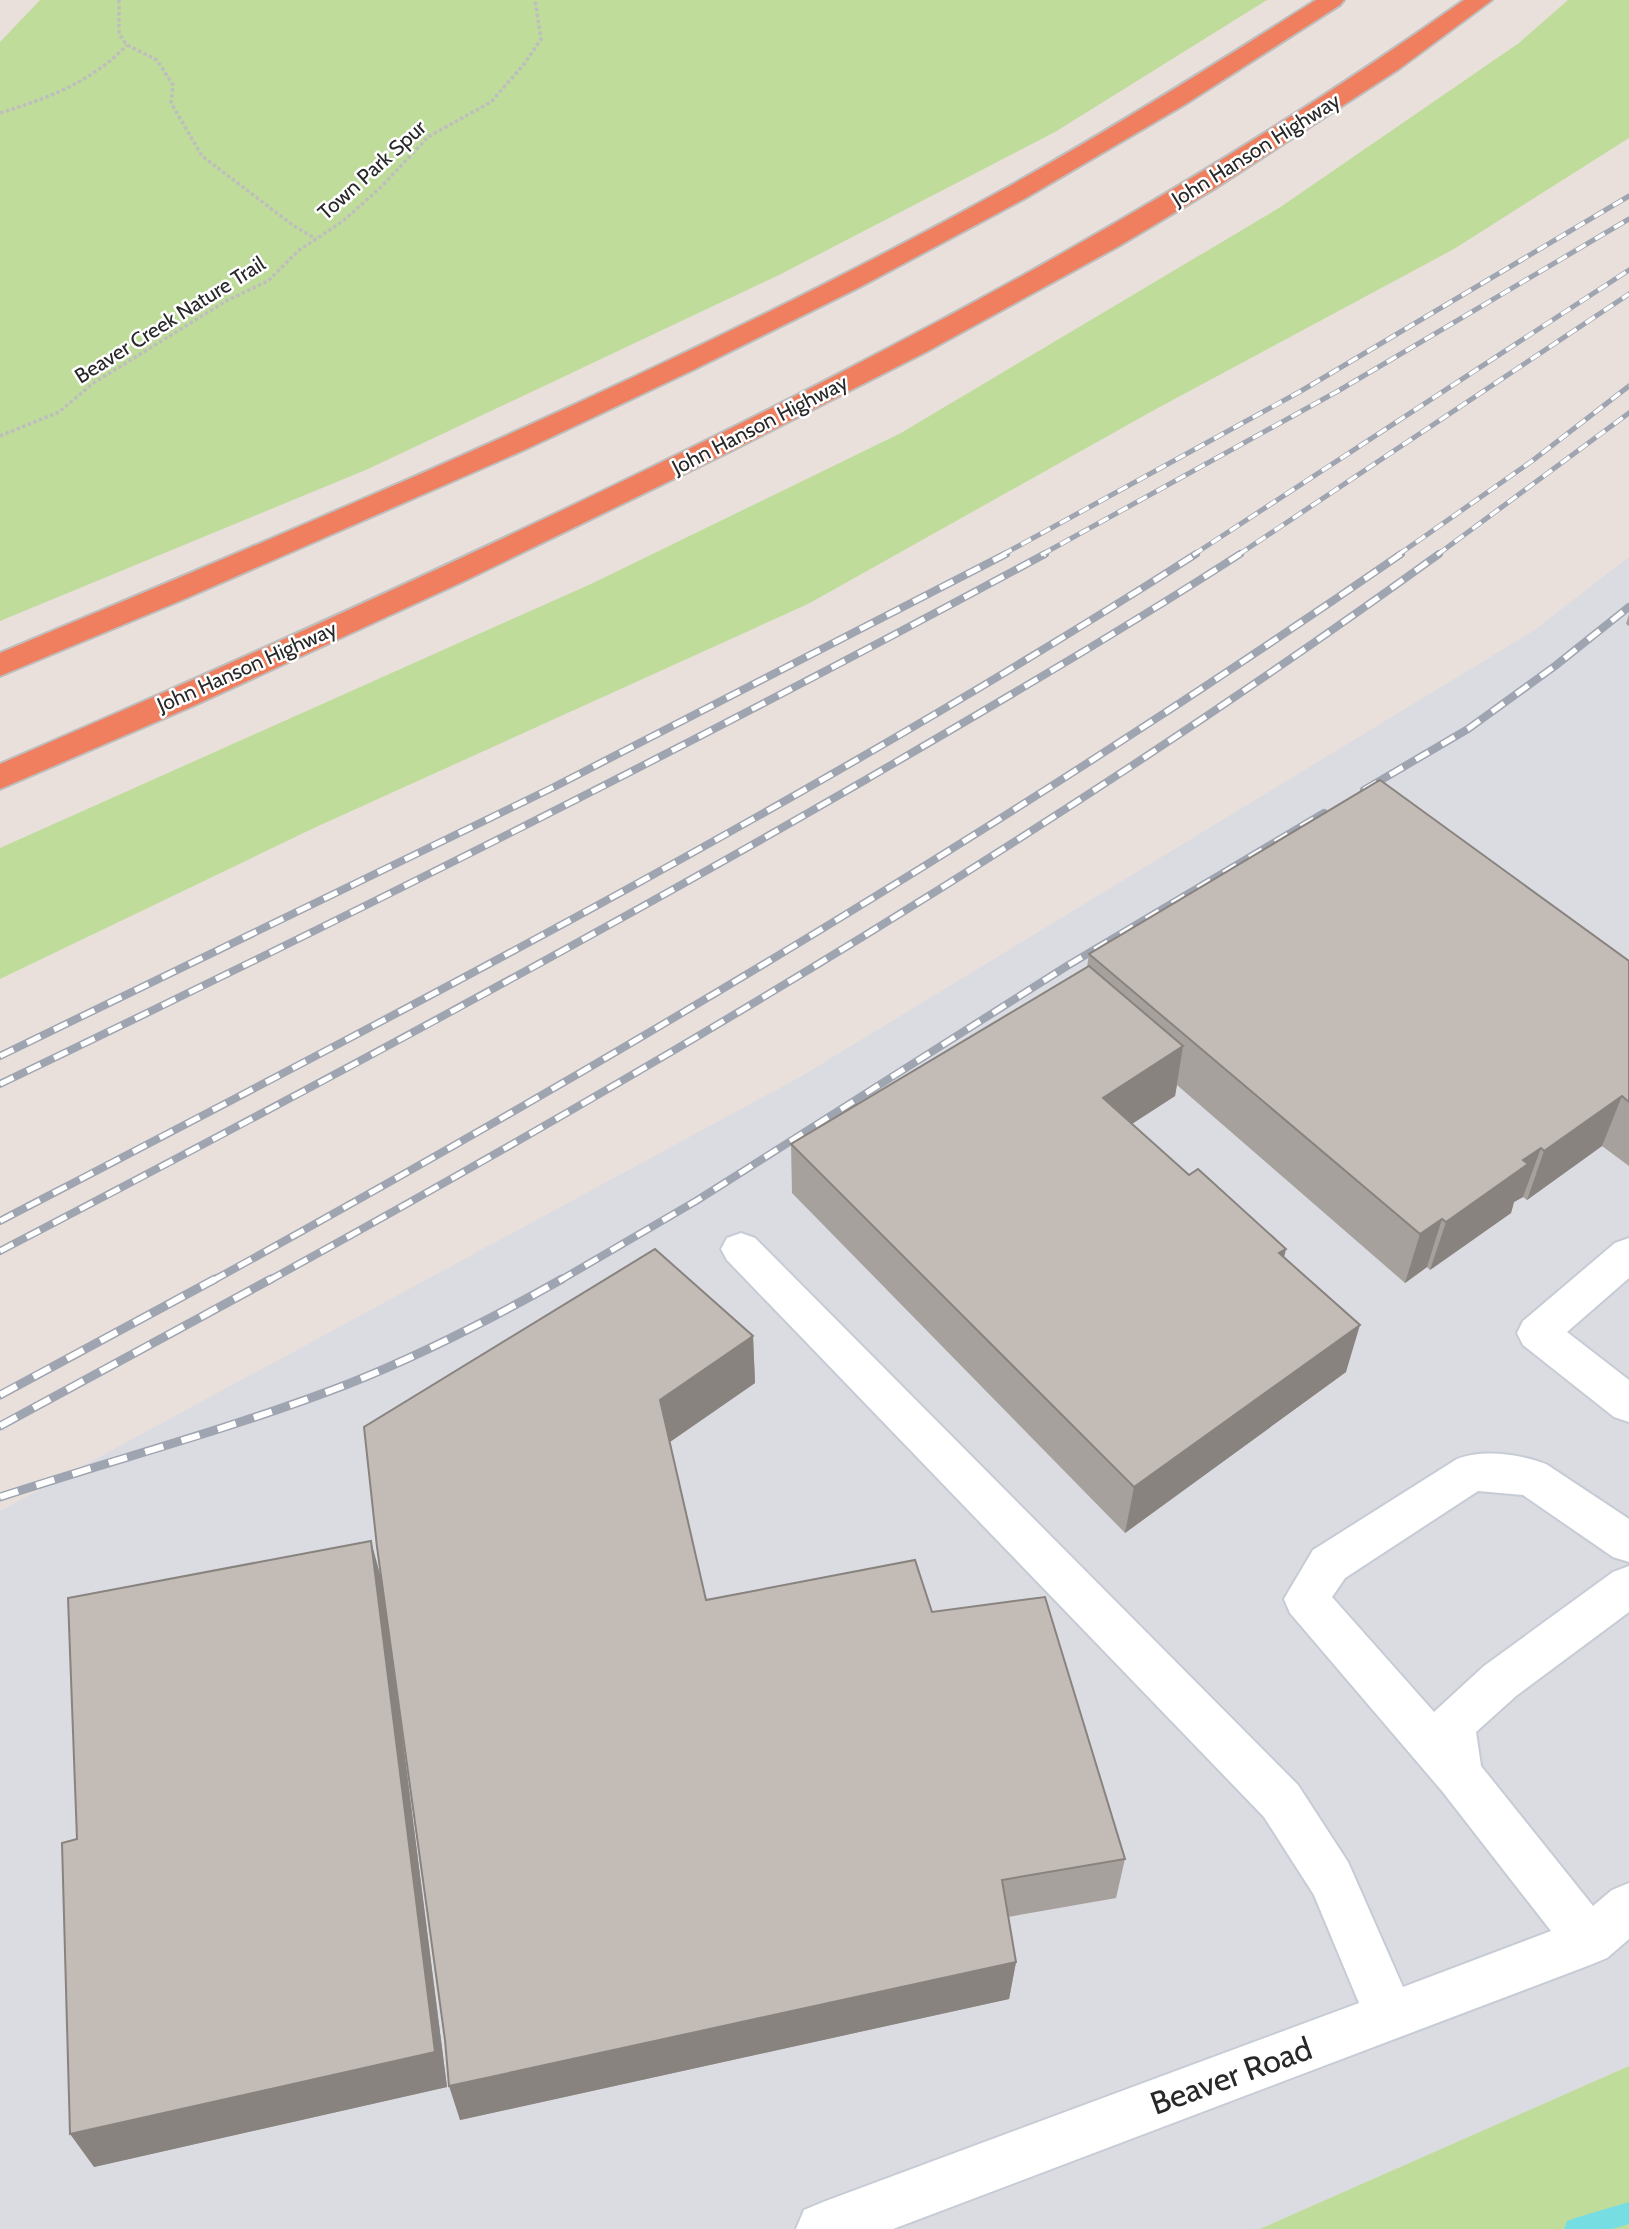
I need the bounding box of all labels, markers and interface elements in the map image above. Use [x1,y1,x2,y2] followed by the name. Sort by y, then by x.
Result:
[1166,87,1345,212] street label: John Hanson Highway
[313,114,431,225] street label: Town Park Spur
[70,251,270,388] street label: Beaver Creek Nature Trail
[667,369,852,480] street label: John Hanson Highway
[152,616,341,718] street label: John Hanson Highway
[1145,2028,1317,2123] street label: Beaver Road

